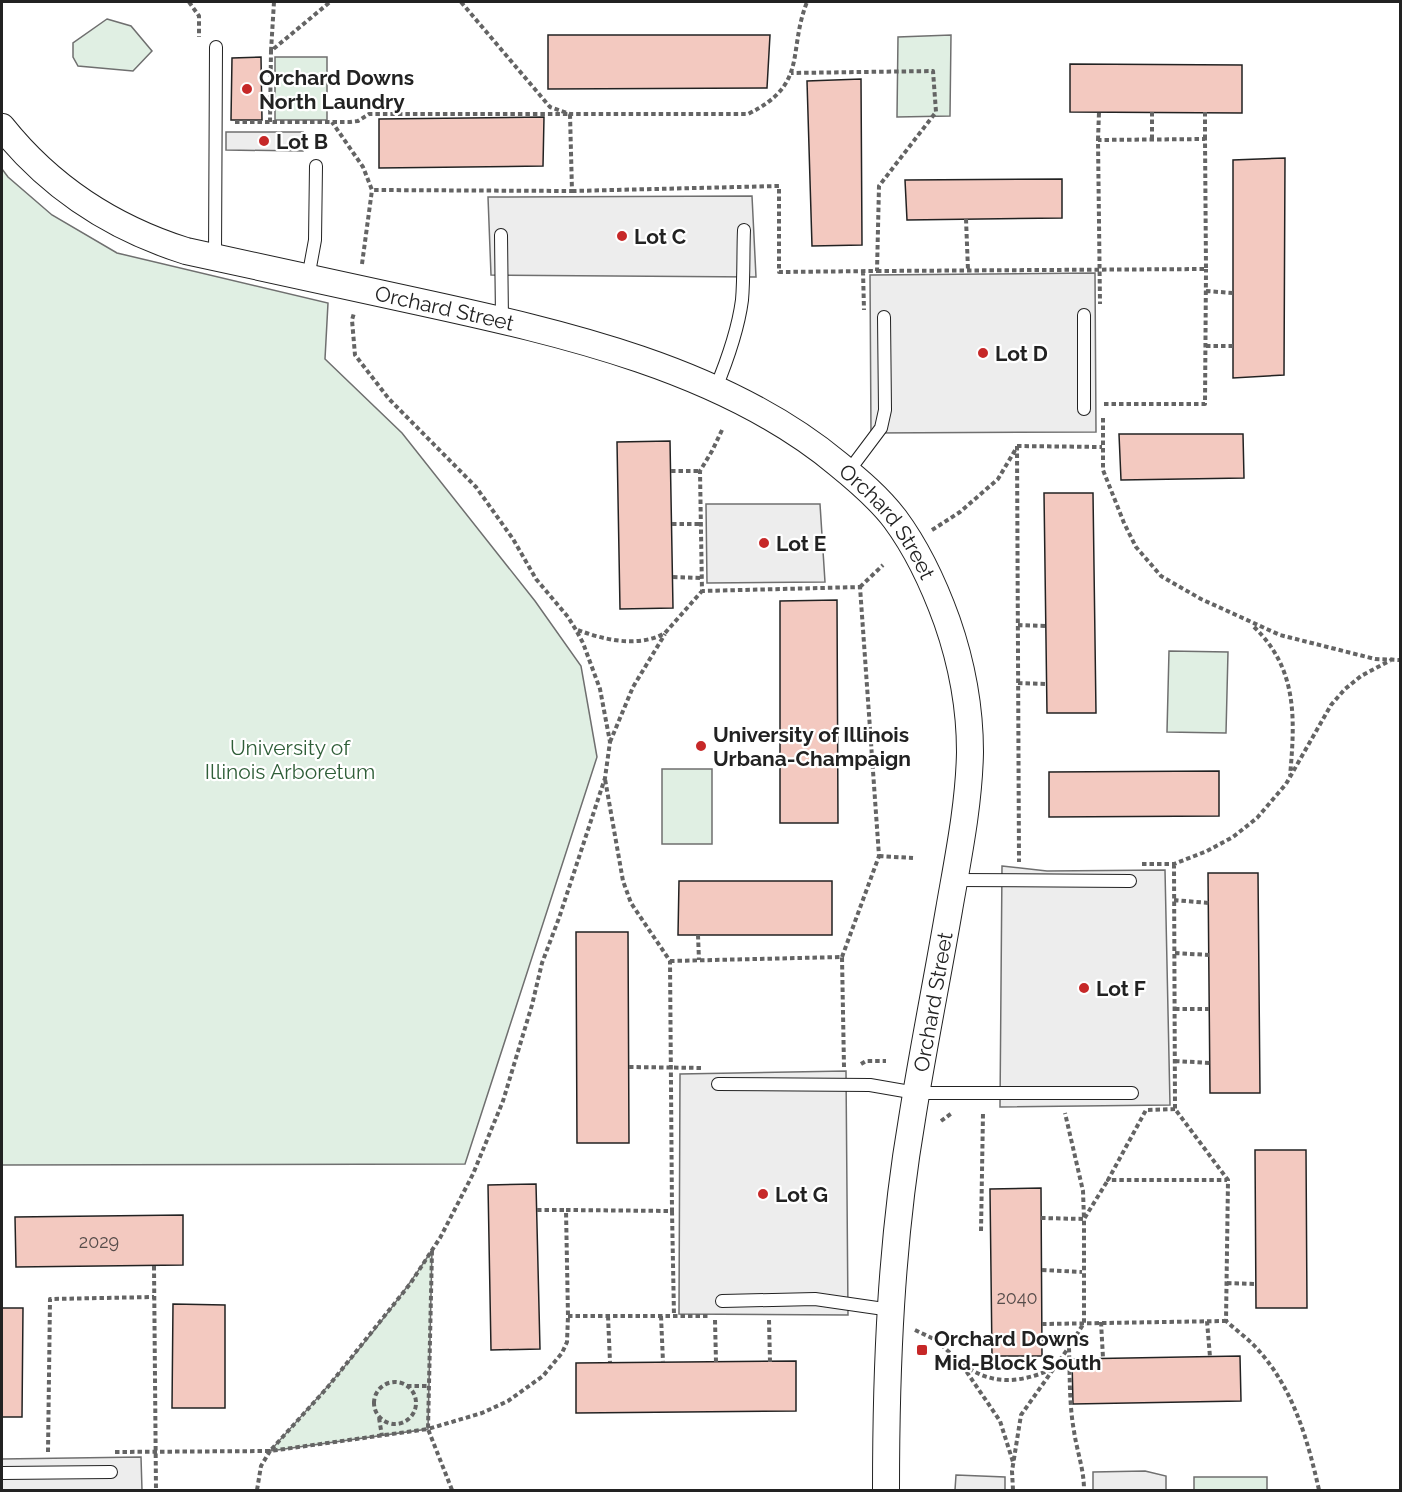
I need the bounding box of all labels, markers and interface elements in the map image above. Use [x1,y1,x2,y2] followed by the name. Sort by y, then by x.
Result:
[259,65,414,114] place label: Orchard Downs North Laundry
[240,82,254,96] marker: Orchard Downs North Laundry
[276,129,328,154] place label: Lot B
[257,134,271,148] marker: Lot B
[634,224,686,249] place label: Lot C
[615,229,629,243] marker: Lot C
[373,280,517,335] street label: Orchard Street
[995,341,1048,366] place label: Lot D
[976,346,990,360] marker: Lot D
[835,458,941,583] street label: Orchard Street
[776,531,826,556] place label: Lot E
[757,536,771,550] marker: Lot E
[713,722,911,771] place label: University of Illinois Urbana-Champaign
[205,735,375,784] park label: University of Illinois Arboretum
[694,739,708,753] marker: University of Illinois Urbana-Champaign
[908,930,958,1074] street label: Orchard Street
[1096,976,1146,1001] place label: Lot F
[1077,981,1091,995] marker: Lot F
[775,1182,828,1207] place label: Lot G
[756,1187,770,1201] marker: Lot G
[79,1231,119,1252] house number: 2029
[996,1287,1038,1308] house number: 2040
[934,1326,1101,1375] place label: Orchard Downs Mid-Block South
[915,1343,929,1357] marker: Orchard Downs Mid-Block South

